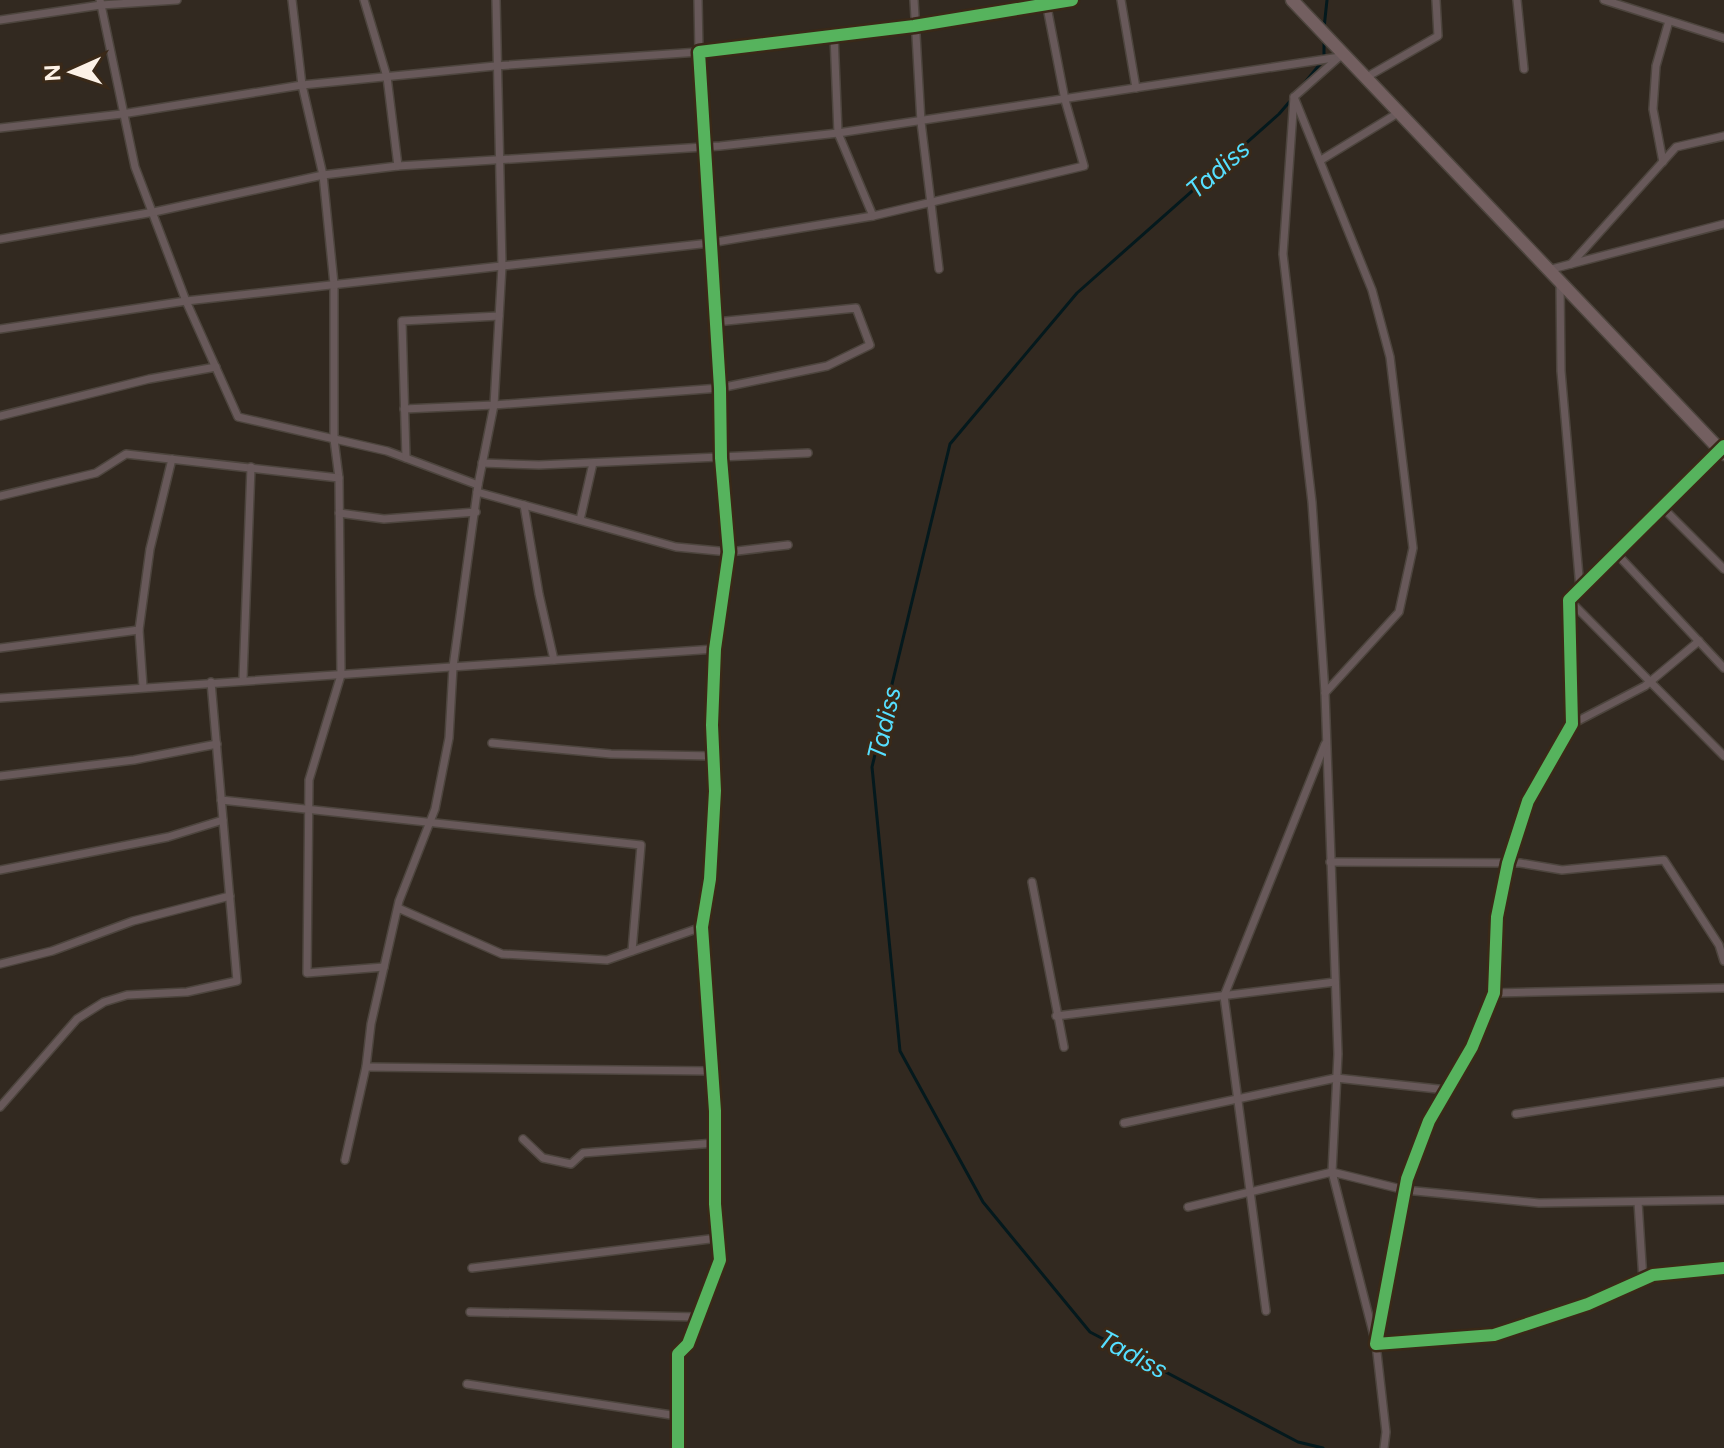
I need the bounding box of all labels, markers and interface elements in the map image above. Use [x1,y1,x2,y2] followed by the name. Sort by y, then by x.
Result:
[32,32,112,112] north arrow
[39,64,66,82] text: N
[1180,133,1256,205] water label: Tadiss
[860,683,908,763] water label: Tadiss
[1093,1323,1173,1385] water label: Tadiss

